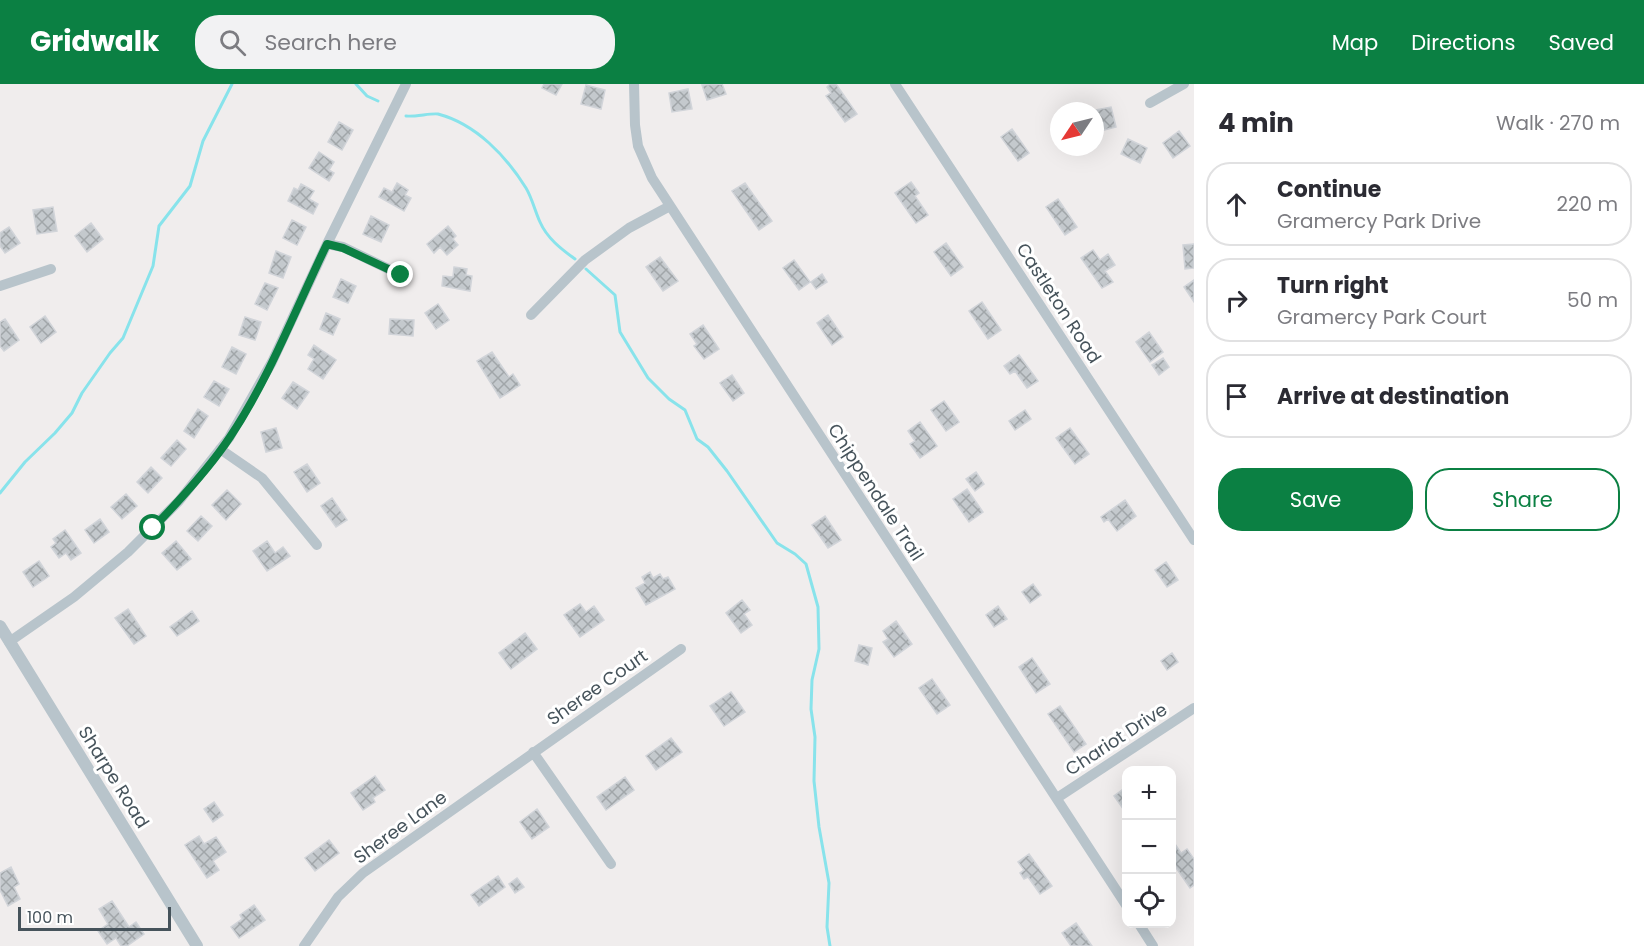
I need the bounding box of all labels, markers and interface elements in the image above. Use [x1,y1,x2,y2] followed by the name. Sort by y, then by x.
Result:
[195,15,615,69] search box
[30,22,159,61] text: Gridwalk
[216,26,249,59] icon: search
[264,27,397,58] text: Search here
[1332,28,1378,57] text: Map
[1411,28,1515,57] text: Directions
[1548,28,1614,57] text: Saved
[1050,102,1104,156] north arrow
[1218,105,1294,141] text: 4 min
[1496,109,1620,137] text: Walk · 270 m
[1277,174,1381,205] text: Continue
[1220,188,1253,221] icon: ahead
[1557,190,1618,218] text: 220 m
[1277,207,1481,235] text: Gramercy Park Drive
[1011,238,1107,368] street label: Castleton Road
[387,261,413,287] route end
[1277,270,1388,301] text: Turn right
[1220,284,1253,317] icon: right
[1567,286,1618,314] text: 50 m
[1277,303,1487,331] text: Gramercy Park Court
[1220,380,1253,413] icon: arrive
[1277,381,1509,412] text: Arrive at destination
[822,418,930,566] street label: Chippendale Trail
[1218,468,1413,531] button: Save
[1425,468,1620,531] button: Share
[139,514,165,540] route start
[542,643,652,731] street label: Sheree Court
[1060,697,1172,781] street label: Chariot Drive
[73,721,155,833] street label: Sharpe Road
[1122,766,1176,928] map controls
[1122,766,1176,820] button: +
[348,785,452,869] street label: Sheree Lane
[1122,820,1176,874] button: −
[1122,874,1176,928] button: locate
[18,904,171,932] scale bar
[27,906,73,929] text: 100 m

